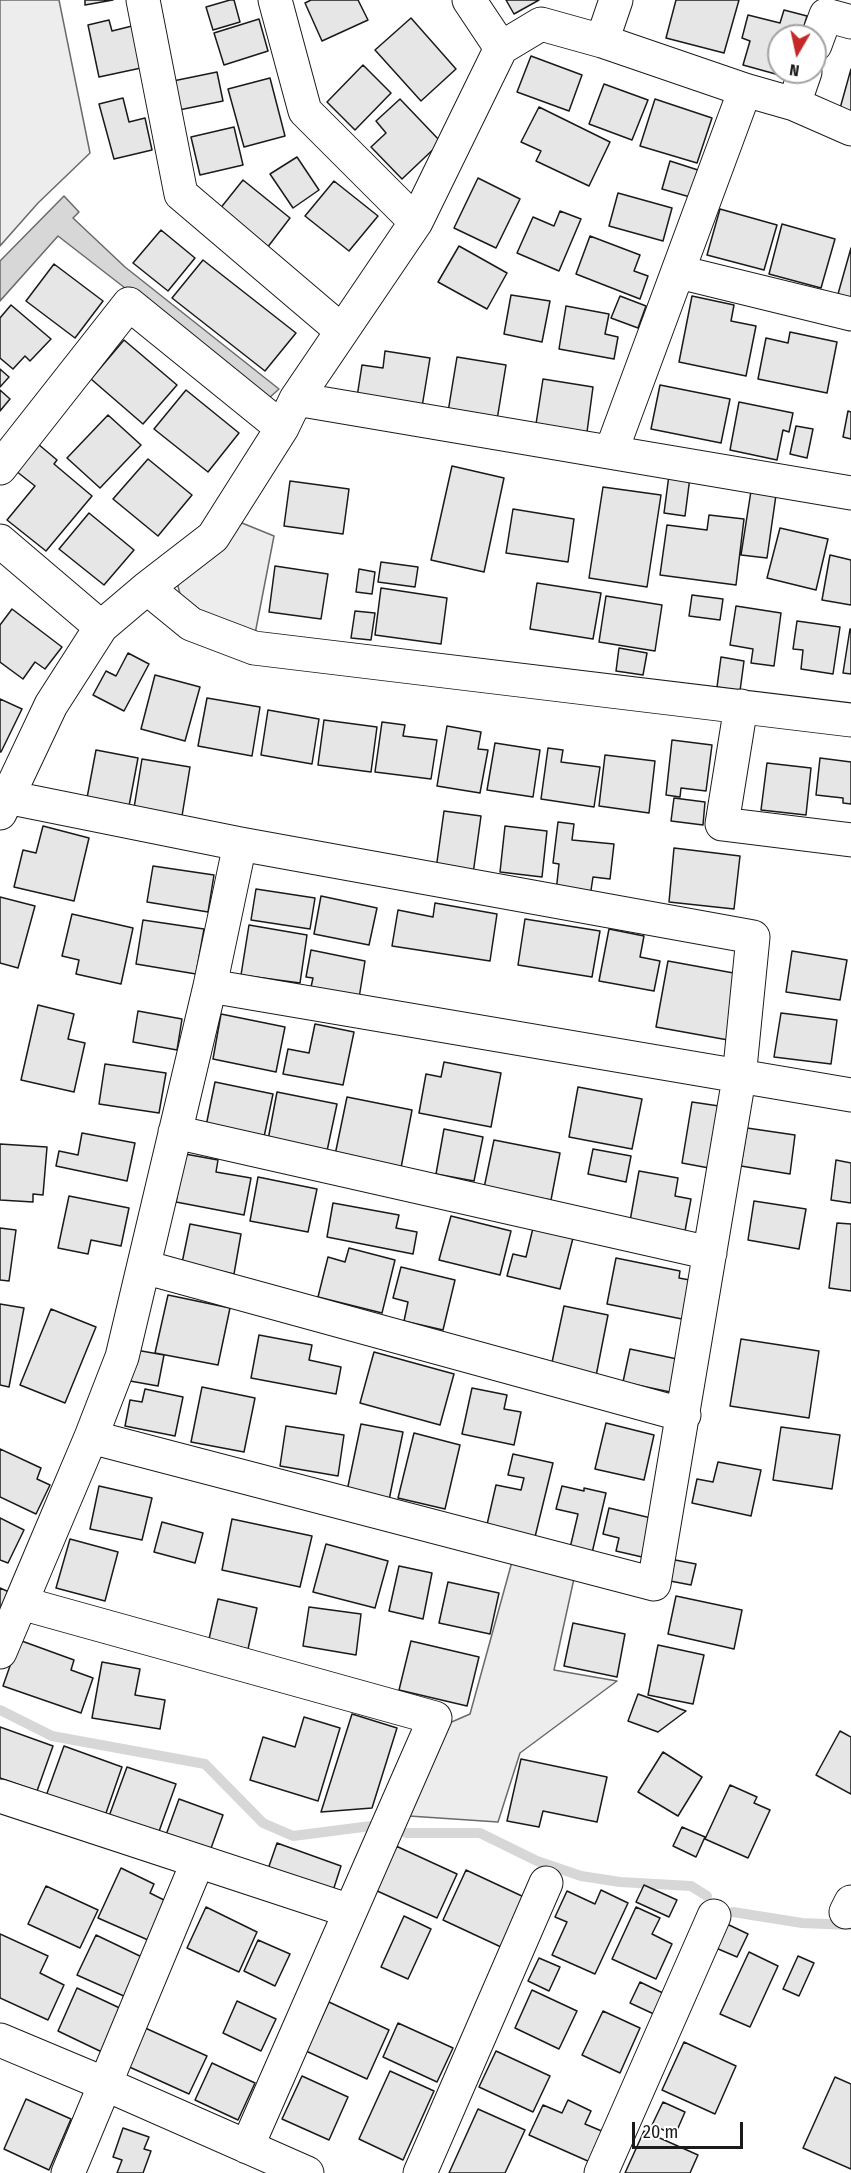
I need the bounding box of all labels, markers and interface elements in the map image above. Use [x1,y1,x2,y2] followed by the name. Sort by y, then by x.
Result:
[767,24,827,84] north arrow
[788,60,801,80] text: N
[635,2110,746,2148] scale bar
[643,2121,678,2143] text: 20 m

